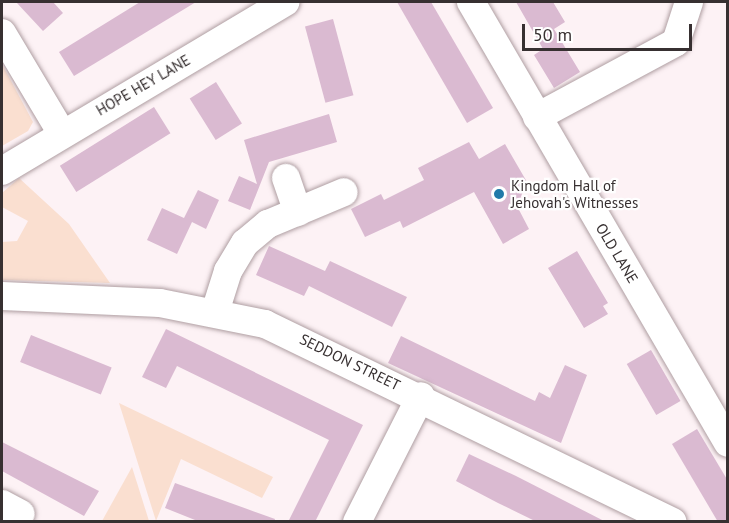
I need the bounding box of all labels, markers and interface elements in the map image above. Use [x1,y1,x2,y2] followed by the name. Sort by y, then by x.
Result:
[525,12,694,50] scale bar
[533,23,572,46] text: 50 m
[93,51,193,119] street label: HOPE HEY LANE
[511,176,638,211] place label: Kingdom Hall of Jehovah's Witnesses
[492,187,506,201] marker: Kingdom Hall of Jehovah's Witnesses
[592,220,642,286] street label: OLD LANE
[297,330,403,394] street label: SEDDON STREET

